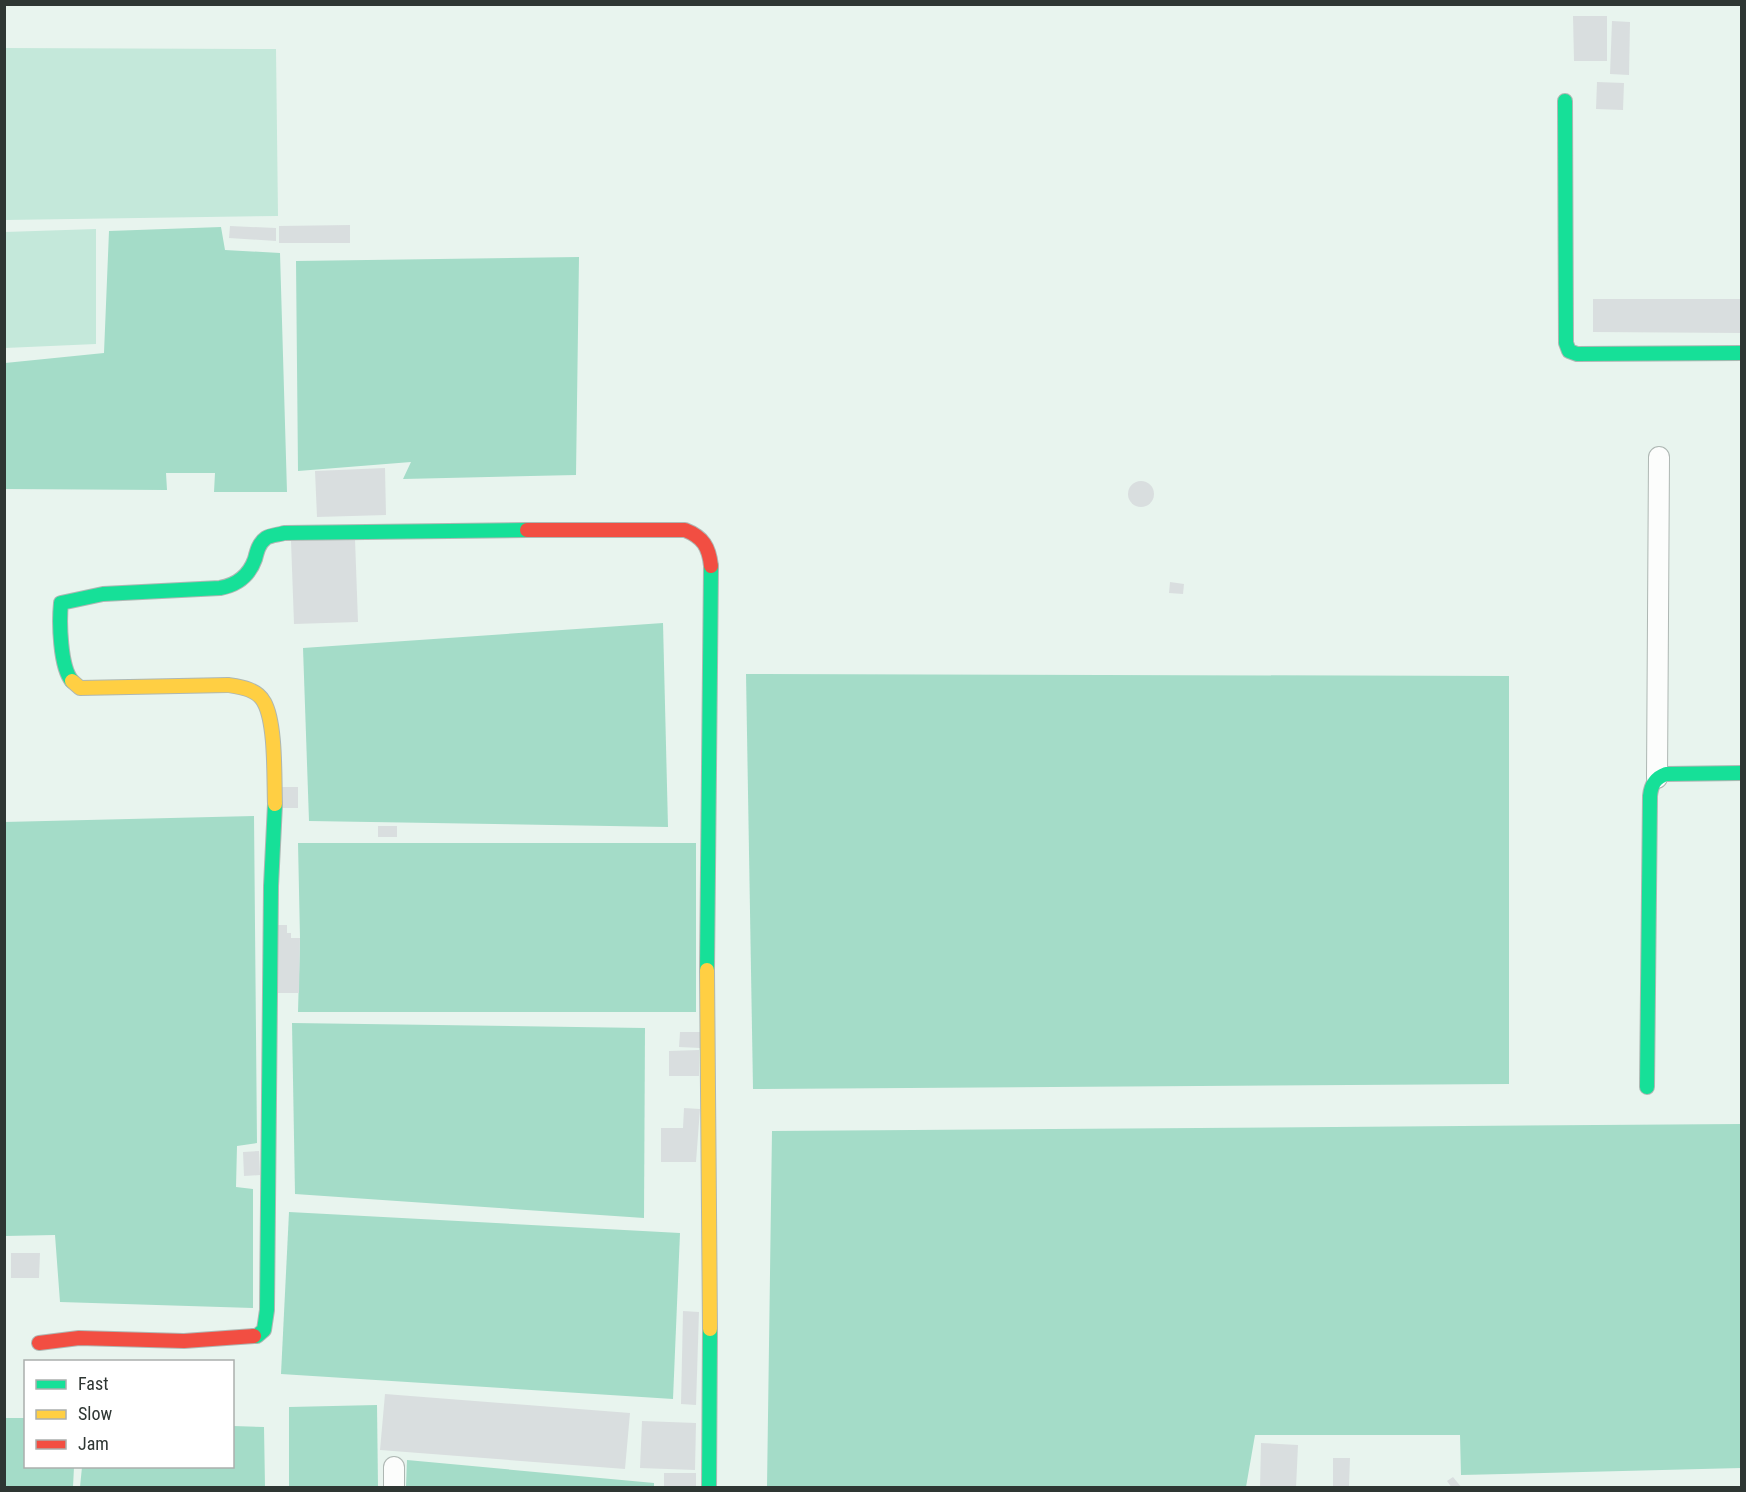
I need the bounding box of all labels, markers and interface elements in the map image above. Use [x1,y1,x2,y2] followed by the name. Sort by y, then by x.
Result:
[24,1360,234,1468] legend
[78,1373,109,1394] text: Fast
[78,1403,113,1424] text: Slow
[78,1433,109,1454] text: Jam

